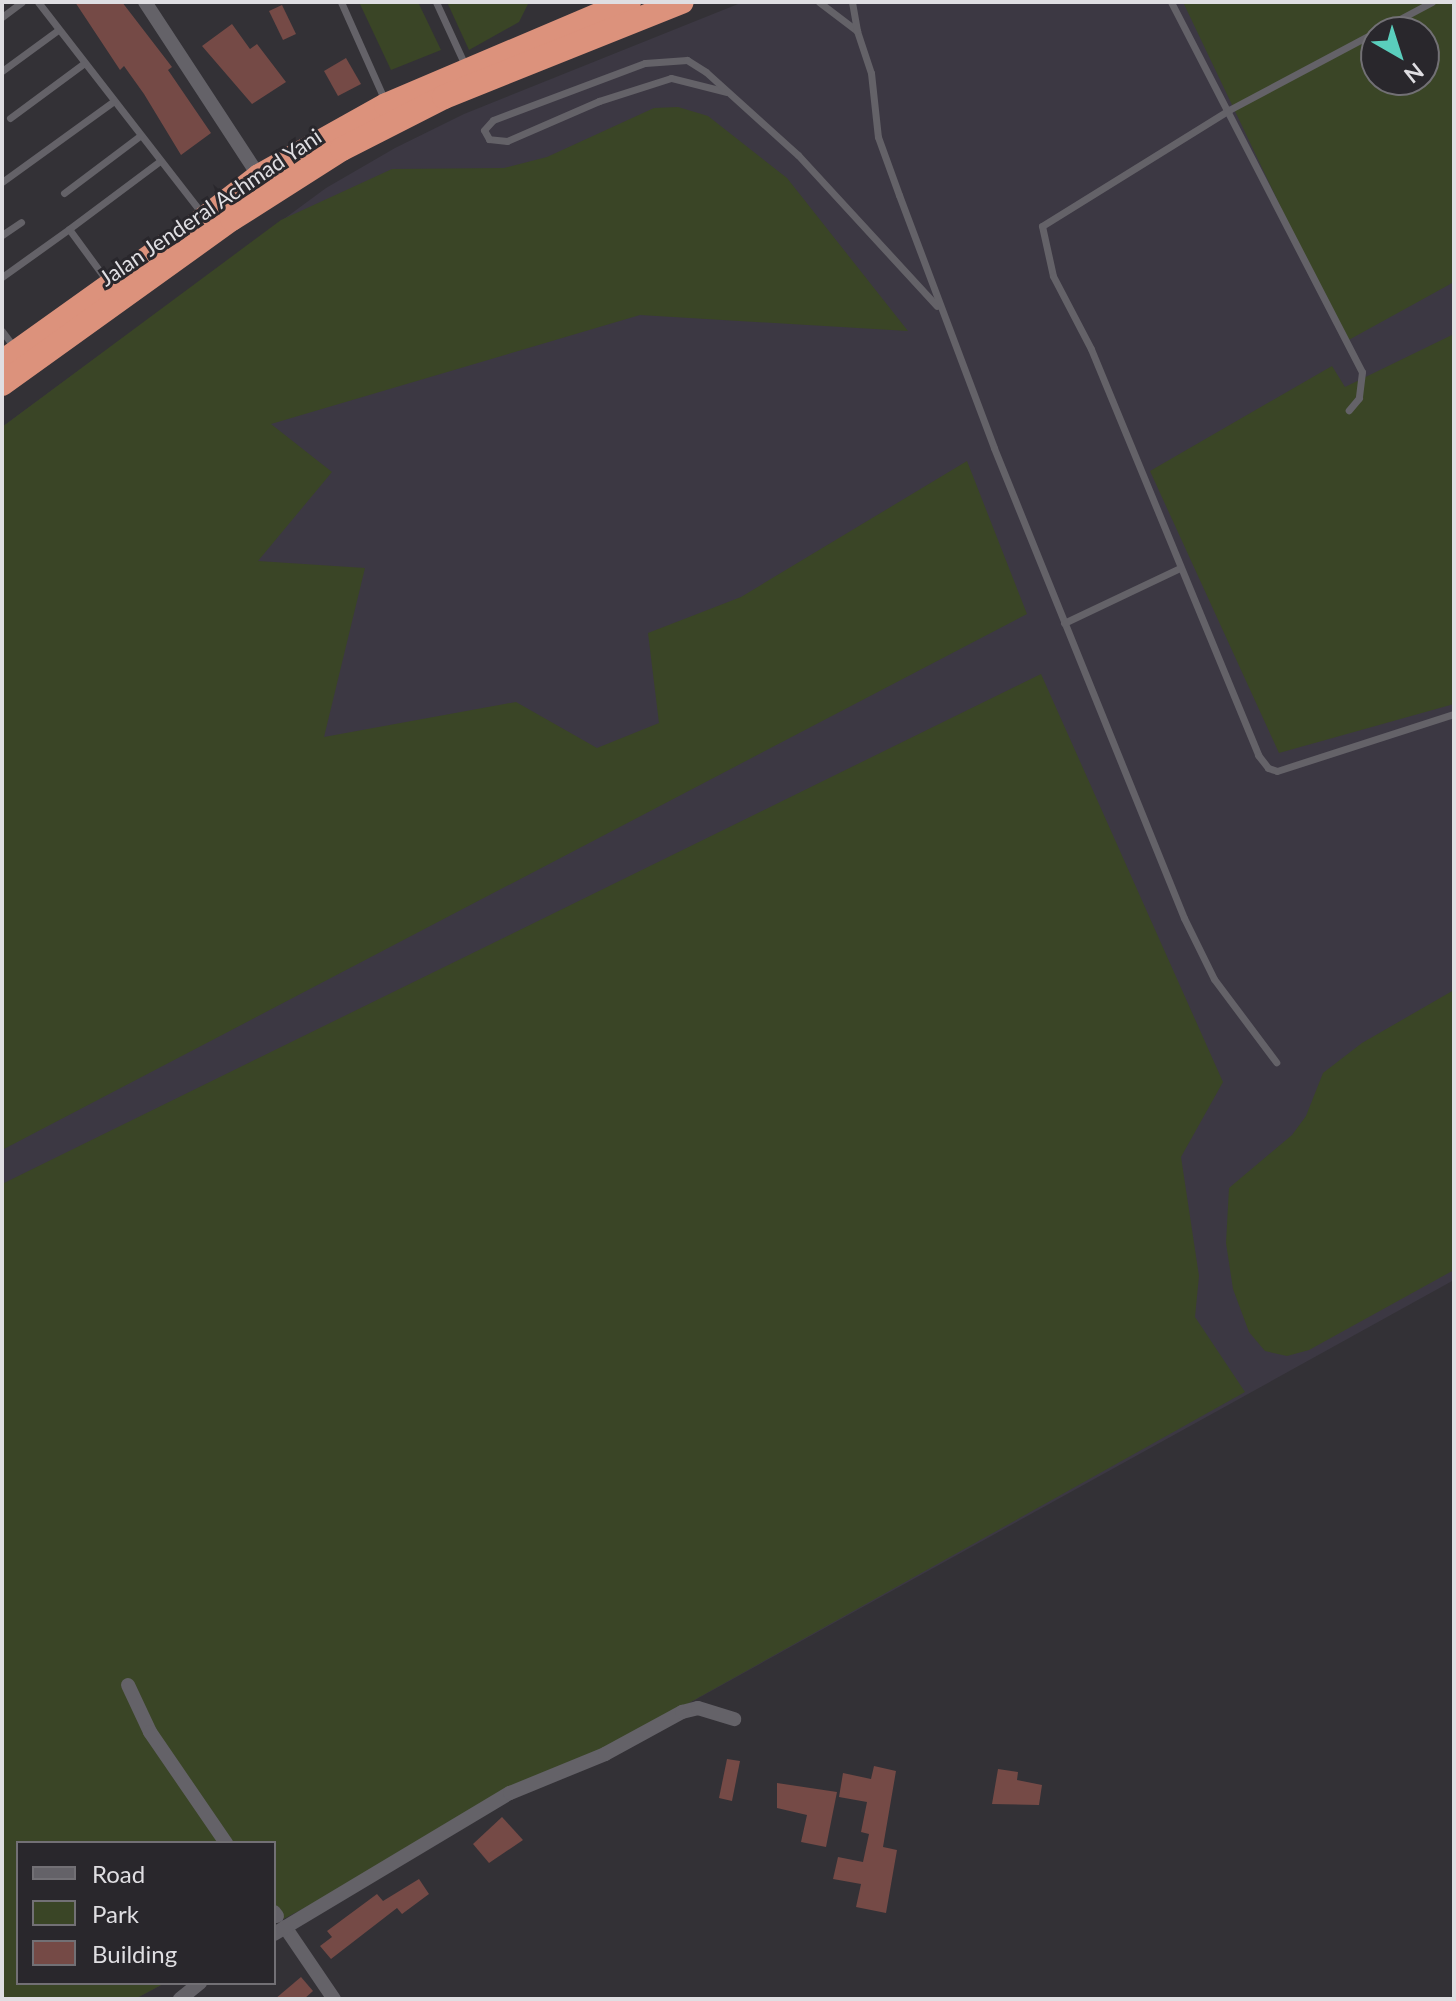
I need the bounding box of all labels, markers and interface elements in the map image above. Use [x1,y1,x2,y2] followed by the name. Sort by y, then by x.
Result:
[1360,16,1440,96] north arrow
[1399,58,1429,89] text: N
[93,122,327,292] street label: Jalan Jenderal Achmad Yani
[16,1841,276,1985] legend
[92,1859,145,1888] text: Road
[92,1899,139,1928] text: Park
[92,1939,177,1968] text: Building

